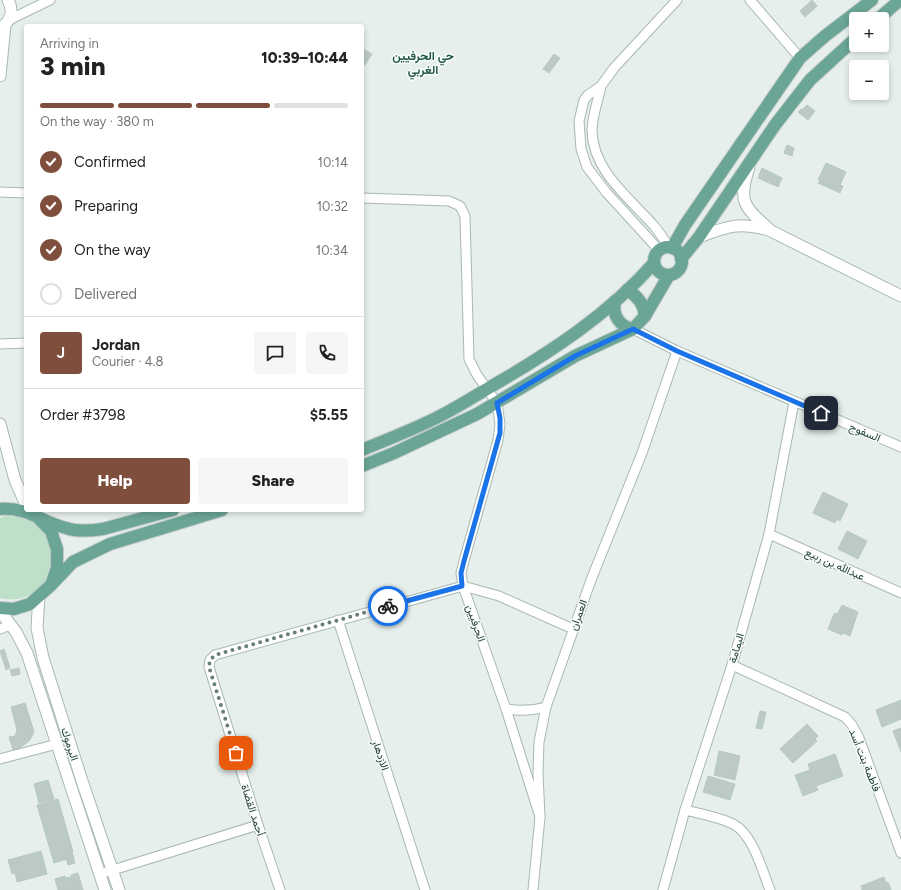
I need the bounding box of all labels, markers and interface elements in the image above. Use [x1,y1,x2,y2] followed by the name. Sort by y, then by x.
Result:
[849,12,889,100] map controls
[849,12,889,52] button: +
[40,36,99,51] text: Arriving in
[261,49,348,67] text: 10:39–10:44
[392,49,454,80] district label: حي الحرفيين الغربي
[40,50,106,82] text: 3 min
[849,60,889,100] button: −
[40,114,154,129] text: On the way · 380 m
[40,151,62,173] icon: check
[74,153,146,171] text: Confirmed
[318,155,348,170] text: 10:14
[40,195,62,217] icon: check
[74,197,138,215] text: Preparing
[317,199,348,214] text: 10:32
[40,239,62,261] icon: check
[74,241,151,259] text: On the way
[316,243,348,258] text: 10:34
[74,285,137,303] text: Delivered
[254,332,296,374] button: chat
[306,332,348,374] button: phone
[92,336,140,354] text: Jordan
[57,344,65,362] text: J
[92,354,164,369] text: Courier · 4.8
[804,396,838,430] pin
[810,402,832,424] icon: home
[40,406,126,424] text: Order #3798
[310,406,348,424] text: $5.55
[847,420,882,446] street label: السفوح
[40,458,190,504] button: Help
[198,458,348,504] button: Share
[803,546,867,584] street label: عبدالله بن ربيع
[368,586,408,626] courier
[377,595,399,617] icon: bike
[567,598,590,632] street label: العمران
[463,603,488,643] street label: الحرفيين
[726,632,747,665] street label: اليمامة
[58,726,81,762] street label: اليرموك
[846,727,883,794] street label: فاطمة بنت أسد
[219,736,253,770] pin
[369,737,392,772] street label: الازدهار
[225,742,247,764] icon: bag
[238,783,267,838] street label: أحمد القضاة

